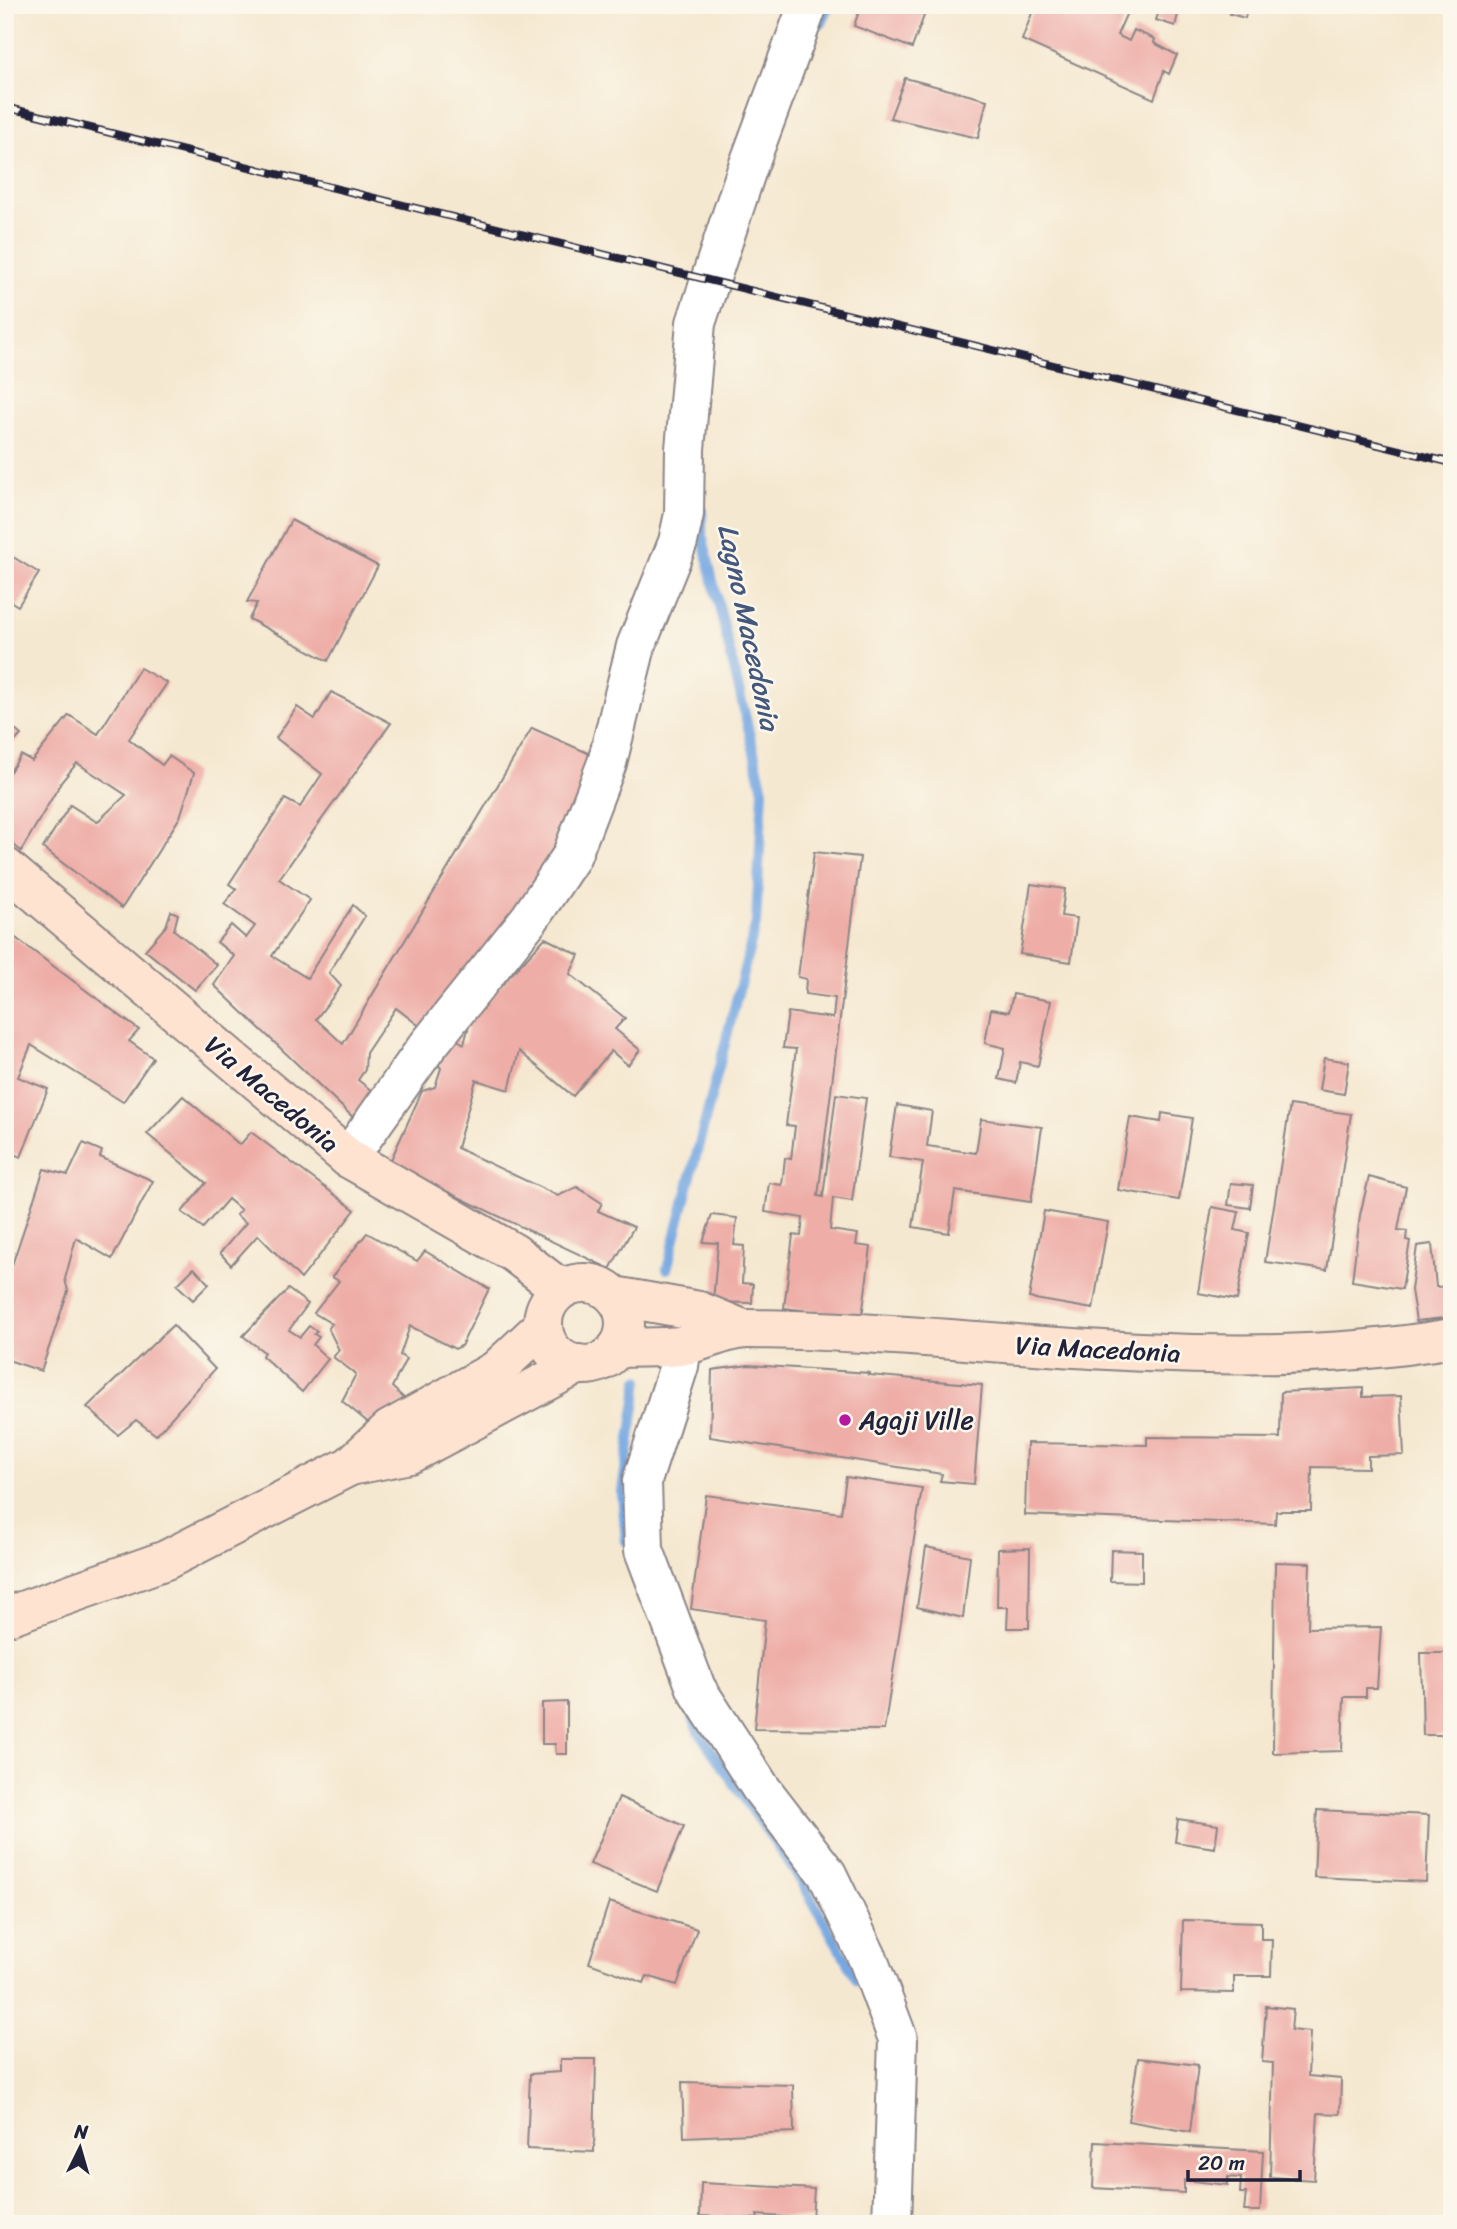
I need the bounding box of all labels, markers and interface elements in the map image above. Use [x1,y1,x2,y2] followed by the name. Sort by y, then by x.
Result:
[703,519,795,737] water label: Lagno Macedonia
[194,1023,350,1165] street label: Via Macedonia
[1014,1322,1182,1376] street label: Via Macedonia
[858,1397,974,1443] place label: Agaji Ville
[837,1412,853,1428] marker: Agaji Ville
[46,2114,116,2184] north arrow
[72,2114,90,2149] text: N
[1188,2138,1300,2182] scale bar
[1198,2144,1245,2182] text: 20 m

